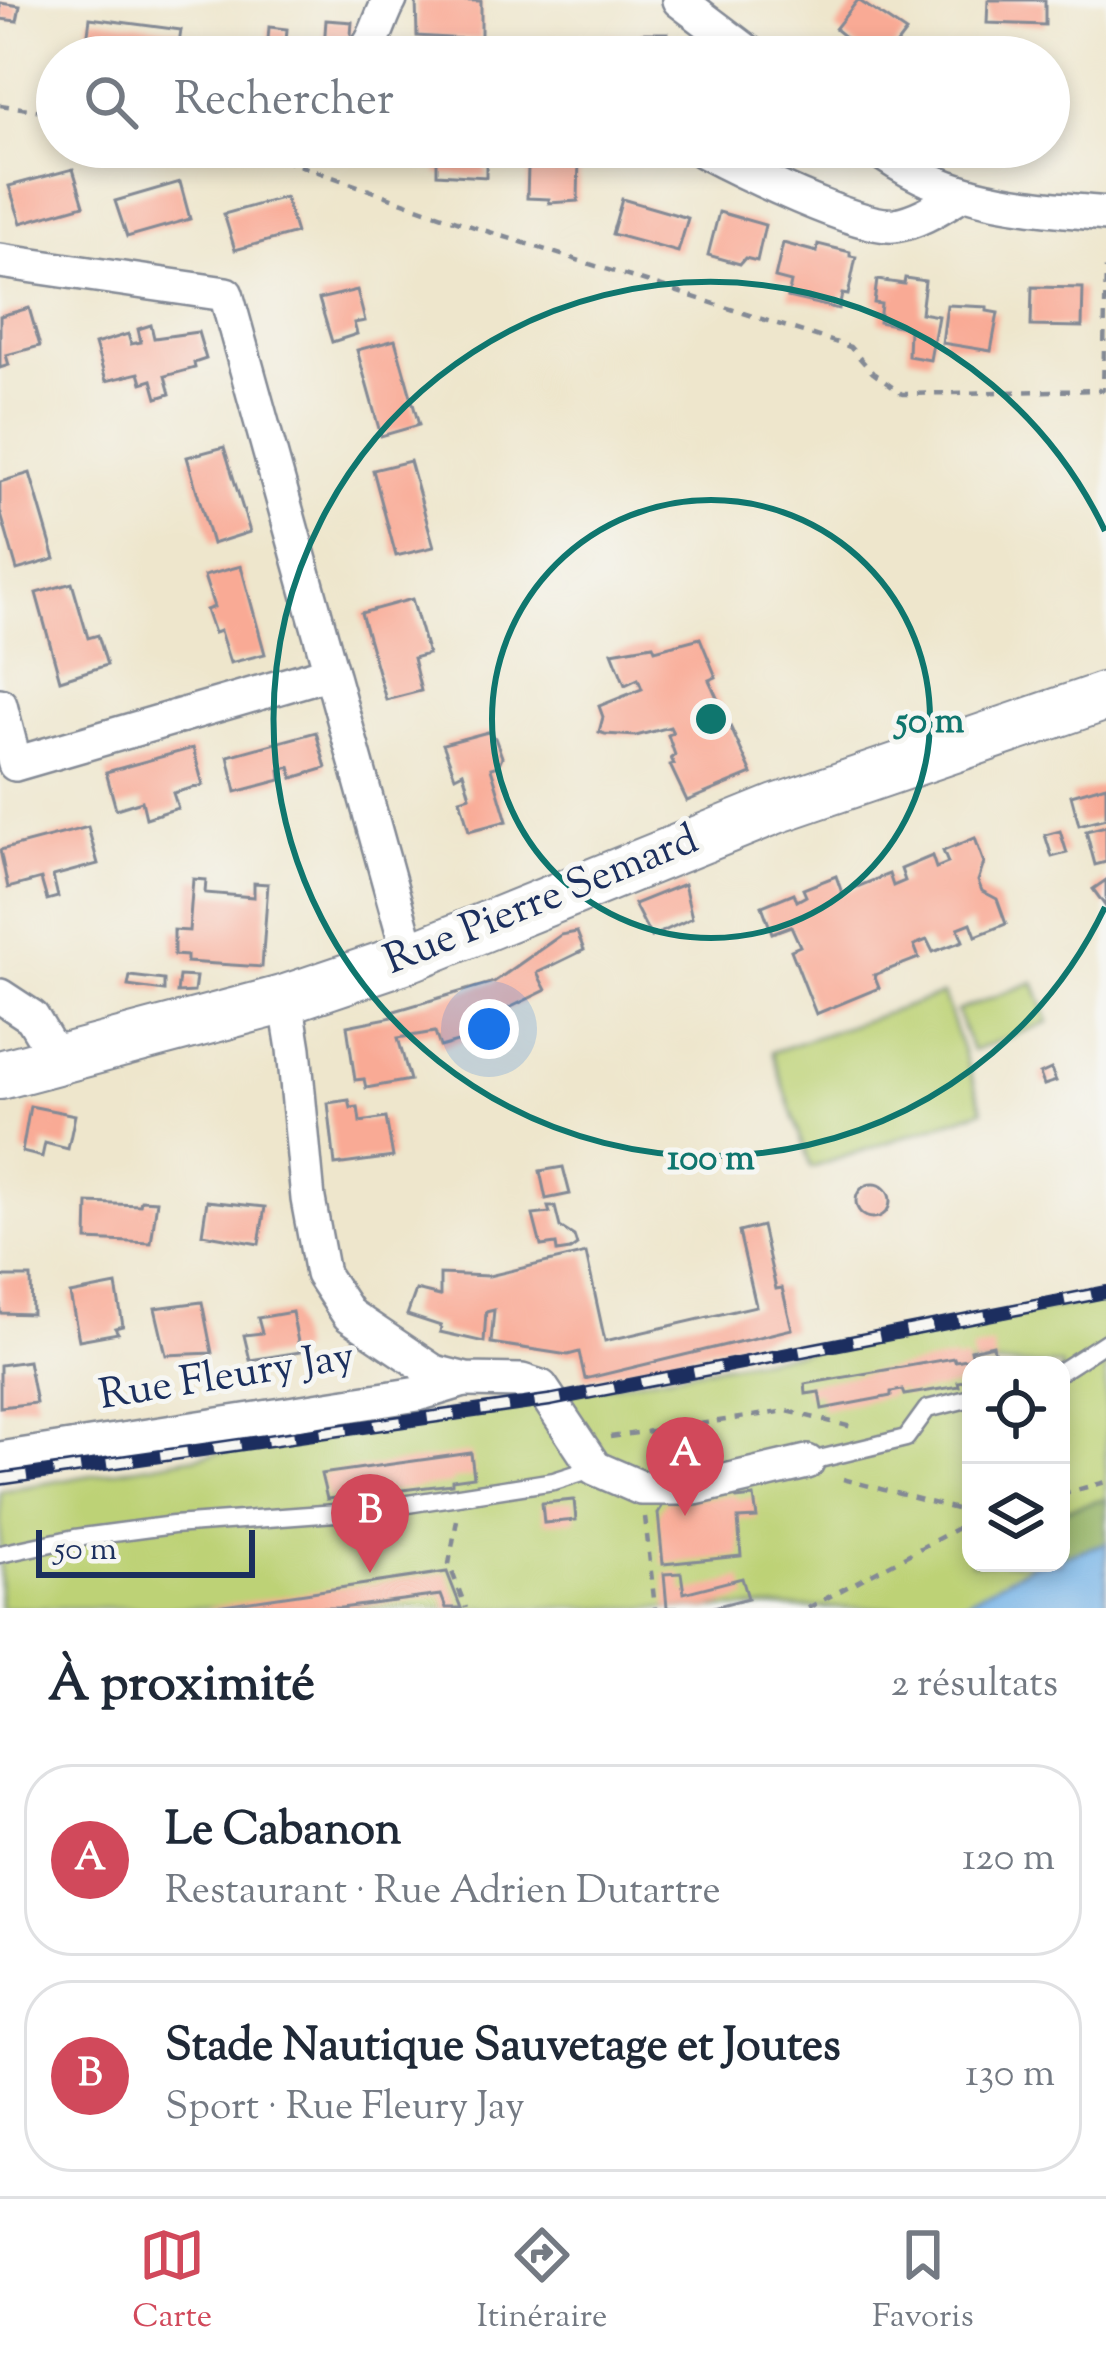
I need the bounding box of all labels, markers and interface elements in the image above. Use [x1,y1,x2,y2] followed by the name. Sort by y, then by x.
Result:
[36,36,1070,168] search box
[78,69,144,135] icon: search
[174,70,394,135] text: Rechercher
[893,697,965,749] text: 50 m
[690,698,732,740] centre of rings
[376,812,708,992] street label: Rue Pierre Semard
[459,999,519,1059] your location
[667,1134,755,1186] text: 100 m
[95,1328,359,1428] street label: Rue Fleury Jay
[962,1356,1070,1572] map controls
[962,1356,1070,1464] button: locate
[646,1417,724,1516] pin: A
[962,1464,1070,1572] button: layers
[331,1474,409,1573] pin: B
[36,1524,255,1577] scale bar
[54,1527,117,1575] text: 50 m
[48,1650,315,1723] text: À proximité
[891,1658,1058,1714] text: 2 résultats
[165,1800,401,1865] text: Le Cabanon
[74,1832,106,1888] text: A
[962,1832,1055,1888] text: 120 m
[165,1865,721,1921] text: Restaurant · Rue Adrien Dutartre
[165,2016,841,2081] text: Stade Nautique Sauvetage et Joutes
[78,2048,102,2104] text: B
[965,2048,1055,2104] text: 130 m
[165,2081,525,2137] text: Sport · Rue Fleury Jay
[132,2222,212,2342] tab: Carte
[477,2222,607,2342] tab: Itinéraire
[872,2222,974,2342] tab: Favoris

